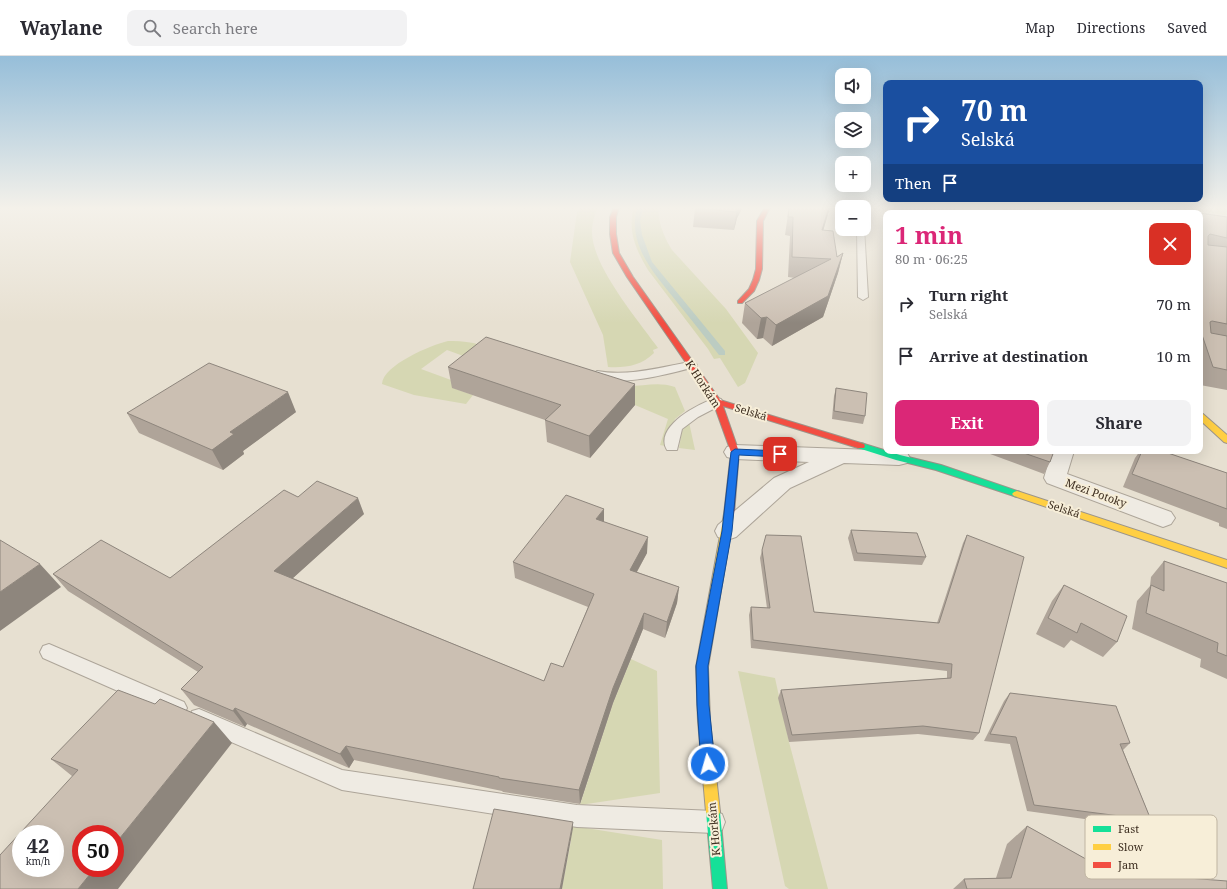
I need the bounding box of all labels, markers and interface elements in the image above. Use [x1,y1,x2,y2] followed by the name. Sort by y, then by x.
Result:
[127,10,407,46] search box
[20,15,103,41] text: Waylane
[141,17,163,39] icon: search
[173,18,258,38] text: Search here
[1025,18,1055,37] text: Map
[1077,18,1145,37] text: Directions
[1167,18,1207,37] text: Saved
[835,68,871,236] map controls
[835,68,871,104] button: sound
[961,91,1028,129] text: 70 m
[895,96,947,148] icon: right
[835,112,871,148] button: layers
[961,127,1015,151] text: Selská
[835,156,871,192] button: +
[939,172,961,194] icon: arrive
[895,173,931,193] text: Then
[835,200,871,236] button: −
[895,218,963,251] text: 1 min
[1149,223,1191,265] button: close
[895,250,968,268] text: 80 m · 06:25
[929,285,1008,305] text: Turn right
[895,293,917,315] icon: right
[1156,294,1191,314] text: 70 m
[929,305,968,323] text: Selská
[895,345,917,367] icon: arrive
[929,346,1088,366] text: Arrive at destination
[1156,346,1191,366] text: 10 m
[682,357,725,411] street label: K Horkám
[733,400,769,423] street label: Selská
[895,400,1039,446] button: Exit
[1047,400,1191,446] button: Share
[763,437,797,471] pin
[769,443,791,465] icon: arrive
[1063,475,1130,511] street label: Mezi Potoky
[1046,496,1082,521] street label: Selská
[687,743,729,785] position arrow
[704,801,723,857] street label: K Horkám
[1085,815,1217,879] legend
[1118,821,1139,836] text: Fast
[72,825,124,877] speed limit sign: 50
[27,832,49,859] text: 42
[1118,839,1144,854] text: Slow
[26,854,50,868] text: km/h
[1117,857,1139,872] text: Jam

